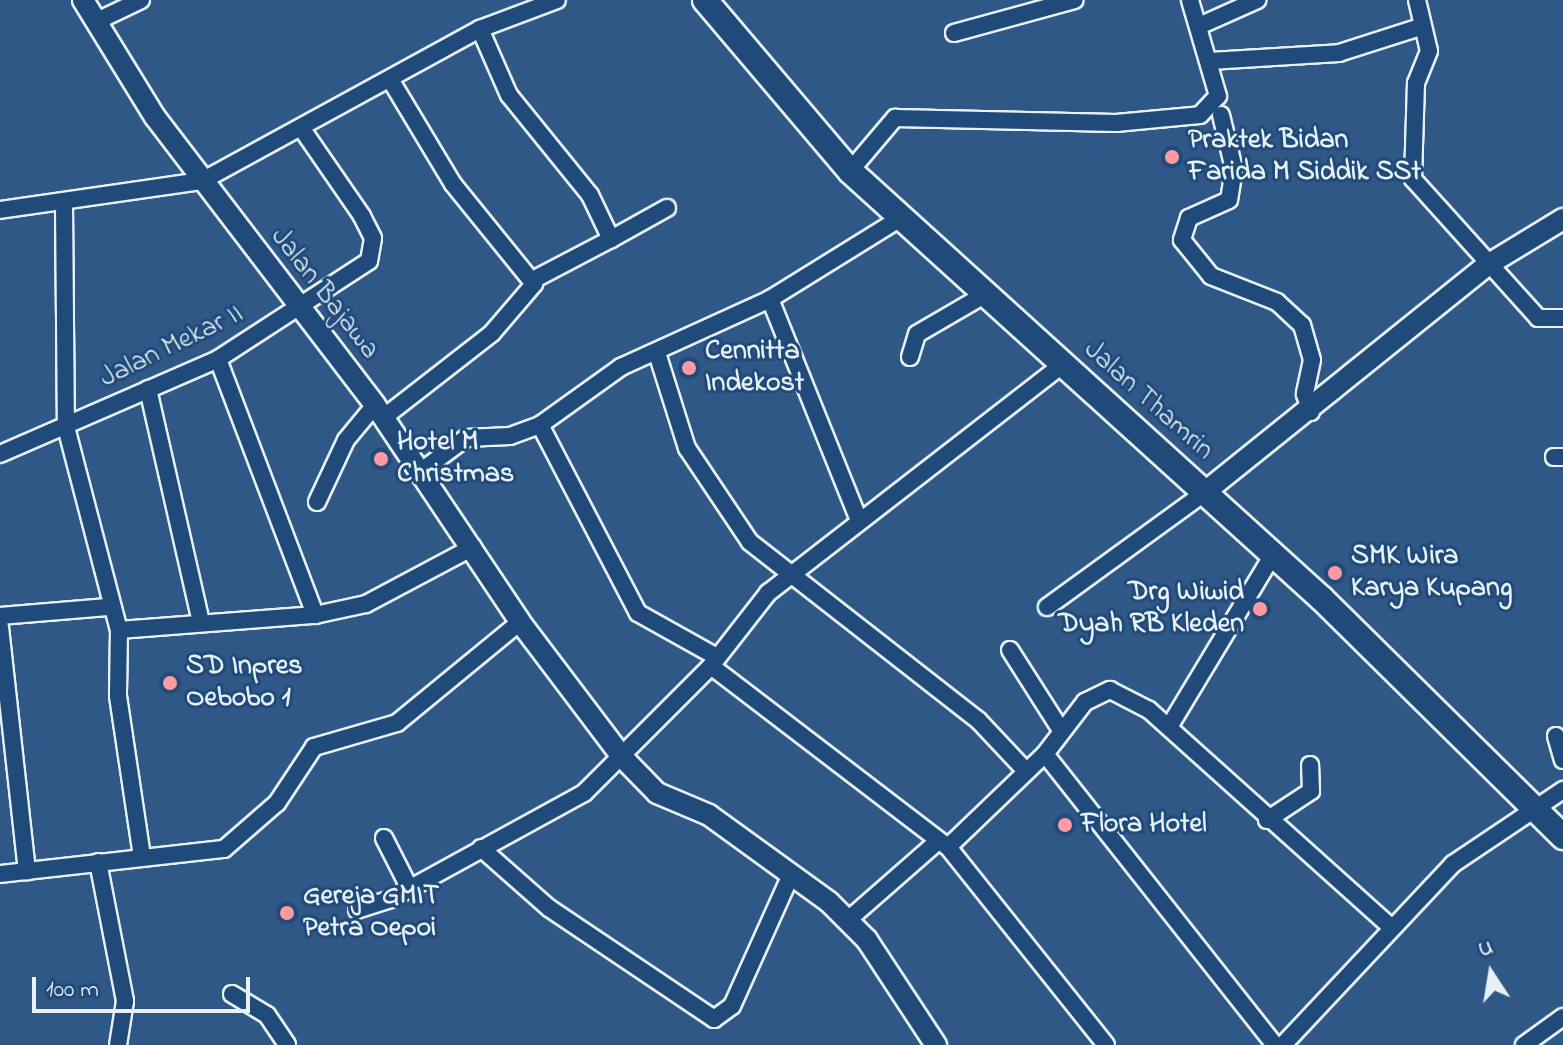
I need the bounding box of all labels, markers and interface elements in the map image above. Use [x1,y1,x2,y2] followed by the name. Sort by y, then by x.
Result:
[1188,124,1421,190] place label: Praktek Bidan Farida M Siddik SSt
[1163,148,1181,166] marker: Praktek Bidan Farida M Siddik SSt
[262,222,386,366] street label: Jalan Bajawa
[95,298,249,396] street label: Jalan Mekar II
[1076,334,1220,468] street label: Jalan Thamrin
[705,335,804,401] place label: Cennitta Indekost
[680,359,698,377] marker: Cennitta Indekost
[397,426,514,492] place label: Hotel M Christmas
[372,450,390,468] marker: Hotel M Christmas
[1351,540,1512,606] place label: SMK Wira Karya Kupang
[1326,564,1344,582] marker: SMK Wira Karya Kupang
[1058,576,1244,642] place label: Drg Wiwid Dyah RB Kleden
[1251,600,1269,618] marker: Drg Wiwid Dyah RB Kleden
[186,650,303,716] place label: SD Inpres Oebobo 1
[161,674,179,692] marker: SD Inpres Oebobo 1
[1081,808,1207,842] place label: Flora Hotel
[1056,816,1074,834] marker: Flora Hotel
[303,880,439,946] place label: Gereja GMIT Petra Oepoi
[278,904,296,922] marker: Gereja GMIT Petra Oepoi
[1476,932,1496,967] text: U
[1451,933,1531,1013] north arrow
[36,961,254,1011] scale bar
[46,973,99,1008] text: 100 m

